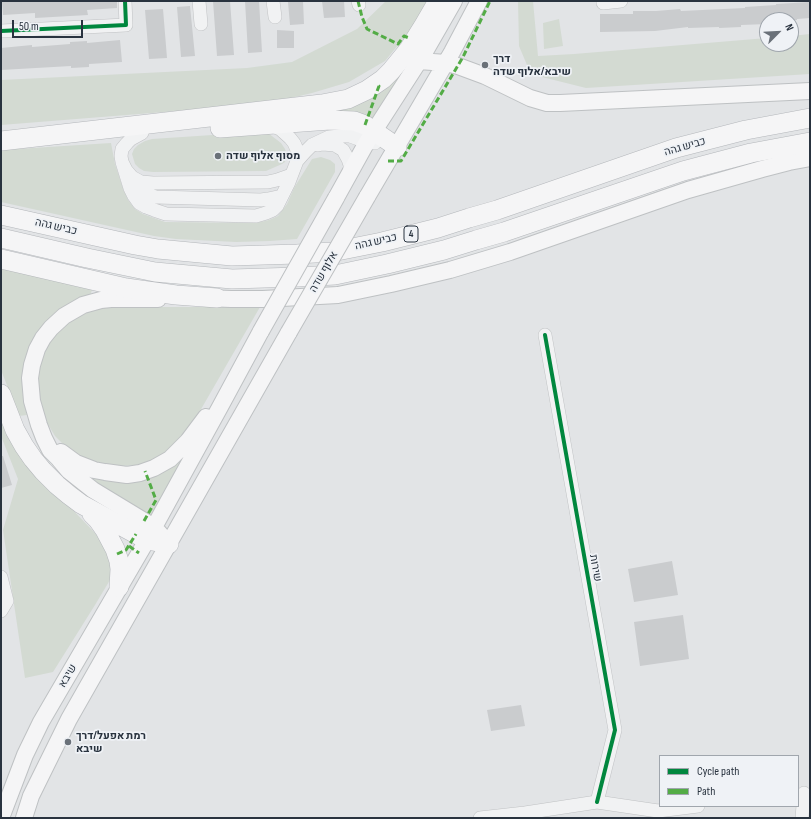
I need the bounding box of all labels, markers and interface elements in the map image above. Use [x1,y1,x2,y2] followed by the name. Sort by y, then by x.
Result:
[14,12,85,38] scale bar
[759,12,799,52] north arrow
[19,19,39,34] text: 50 m
[782,22,797,33] text: N
[493,52,571,78] place label: דרך שיבא/אלוף שדה
[480,60,490,70] marker: דרך שיבא/אלוף שדה
[663,135,707,159] street label: כביש גהה
[226,149,300,163] place label: מסוף אלוף שדה
[213,151,223,161] marker: מסוף אלוף שדה
[34,216,78,238] street label: כביש גהה
[404,226,418,242] road number: 4
[354,231,398,253] street label: כביש גהה
[307,249,341,295] street label: אלוף שדה
[586,553,604,583] street label: שירות
[56,662,80,690] street label: שיבא
[76,729,146,755] place label: רמת אפעל/דרך שיבא
[63,737,73,747] marker: רמת אפעל/דרך שיבא
[659,755,799,807] legend
[697,764,739,779] text: Cycle path
[697,784,715,799] text: Path

